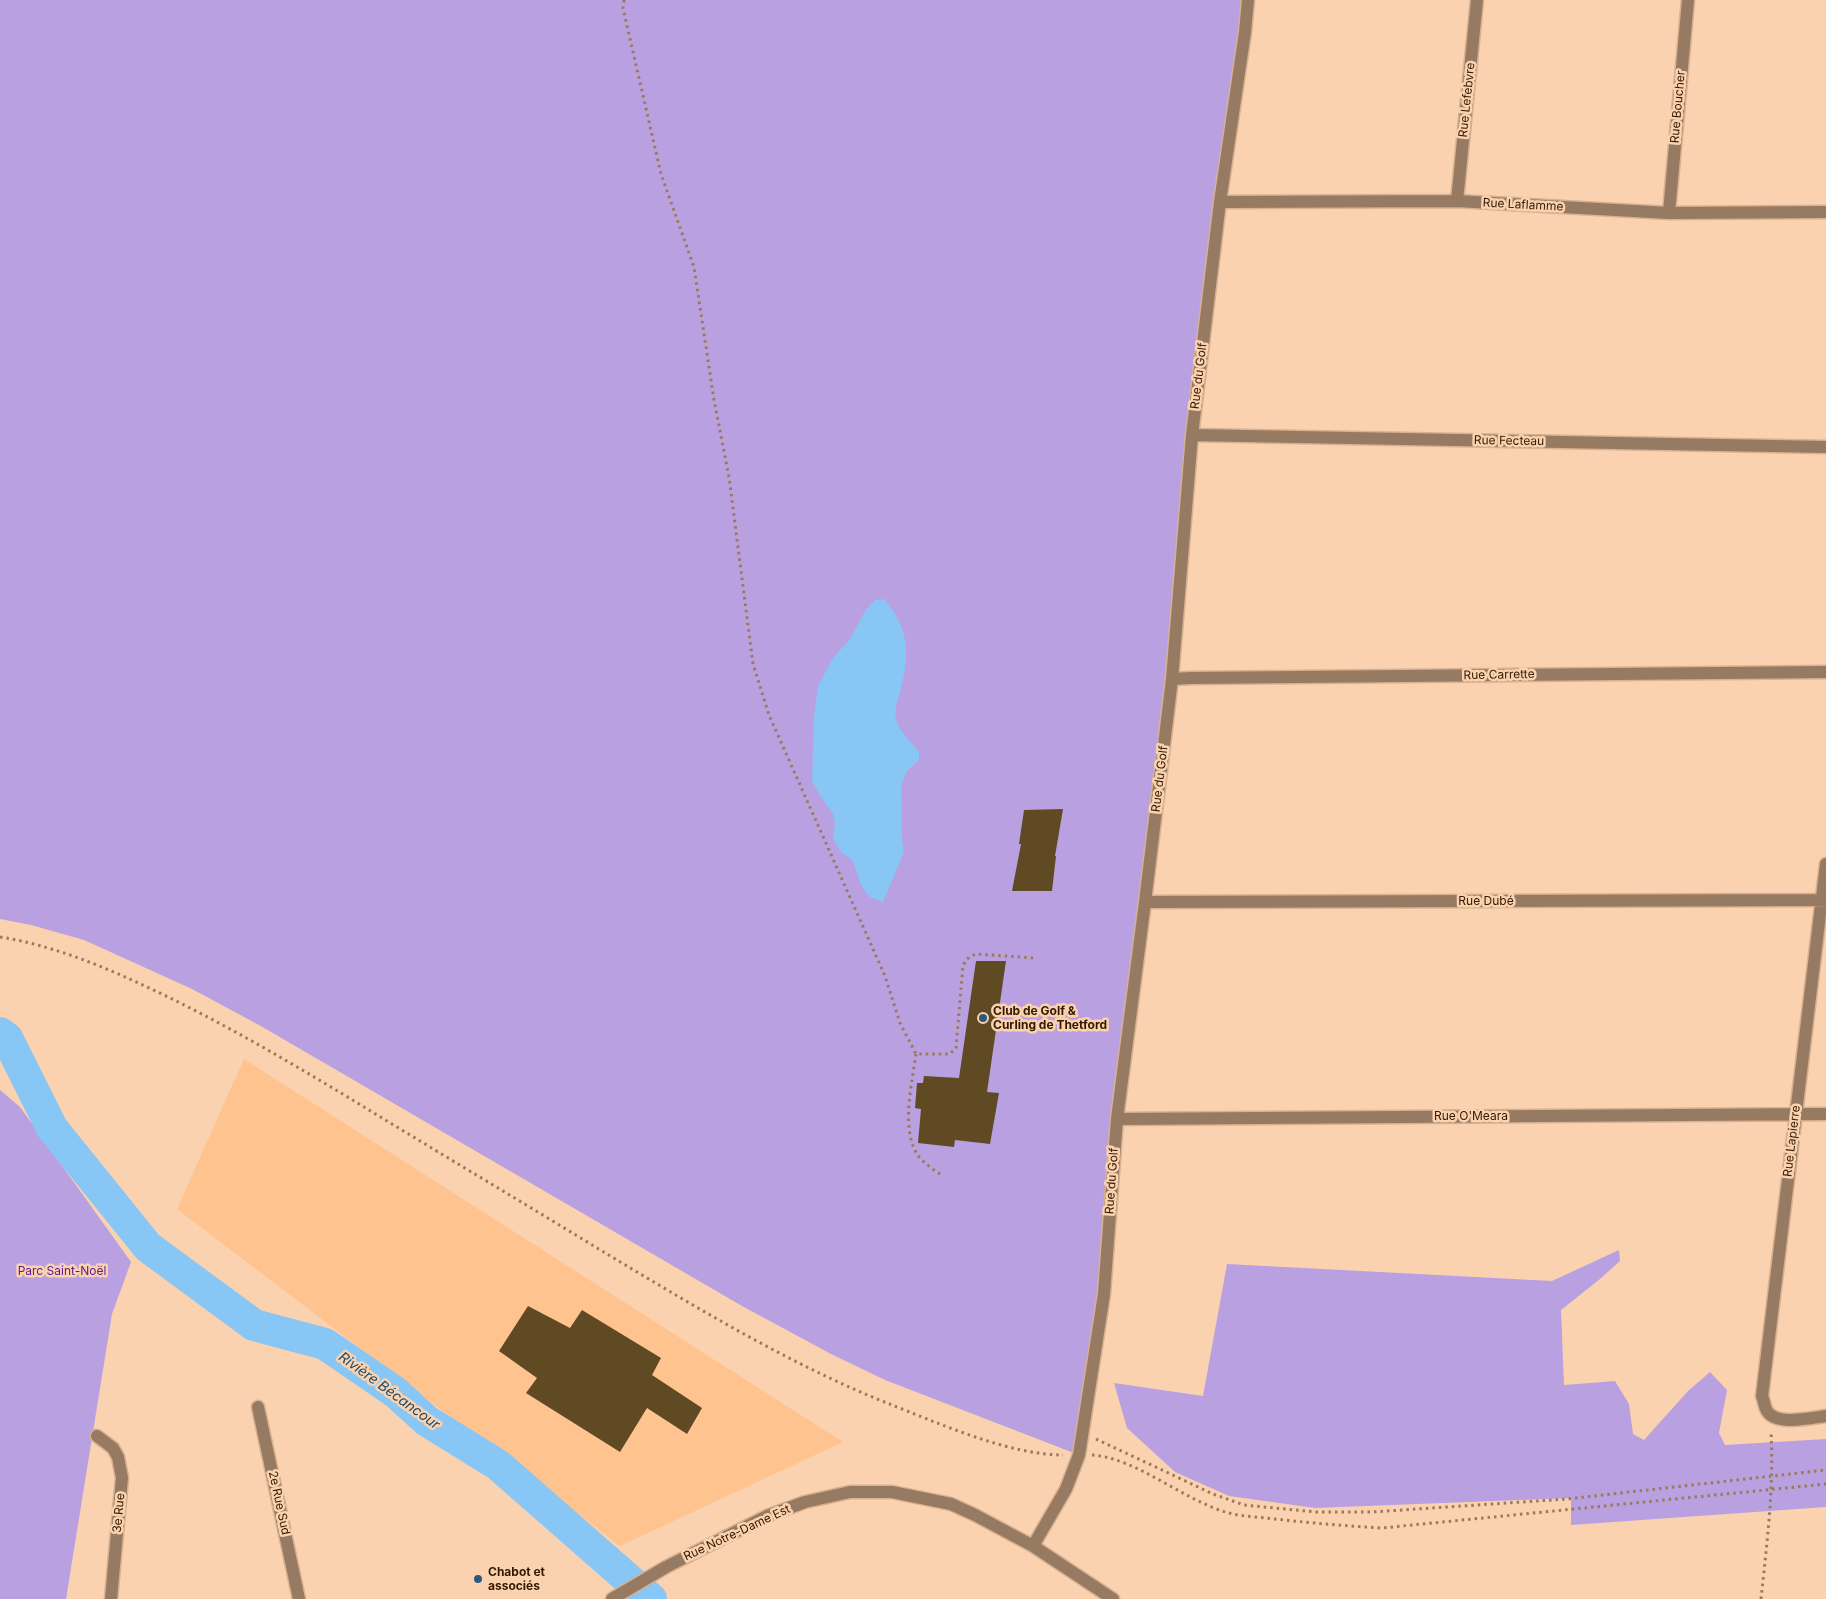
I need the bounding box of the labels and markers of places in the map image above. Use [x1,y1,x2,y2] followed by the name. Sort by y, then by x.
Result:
[993,1004,1107,1032] place label: Club de Golf & Curling de Thetford
[977,1012,989,1024] marker: Club de Golf & Curling de Thetford
[488,1565,545,1593] place label: Chabot et associés
[472,1573,484,1585] marker: Chabot et associés

